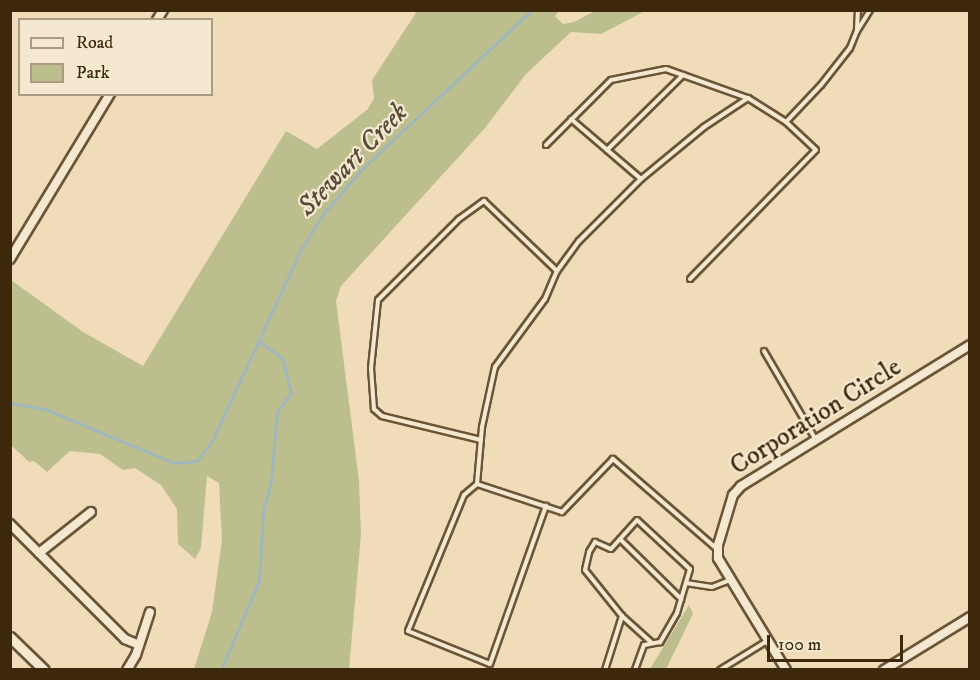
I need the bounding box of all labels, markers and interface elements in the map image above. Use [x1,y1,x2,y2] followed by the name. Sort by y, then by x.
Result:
[18,18,213,96] legend
[76,32,113,54] text: Road
[76,62,110,84] text: Park
[291,97,415,223] water label: Stewart Creek
[725,352,907,482] street label: Corporation Circle
[770,623,906,661] scale bar
[778,634,821,656] text: 100 m

